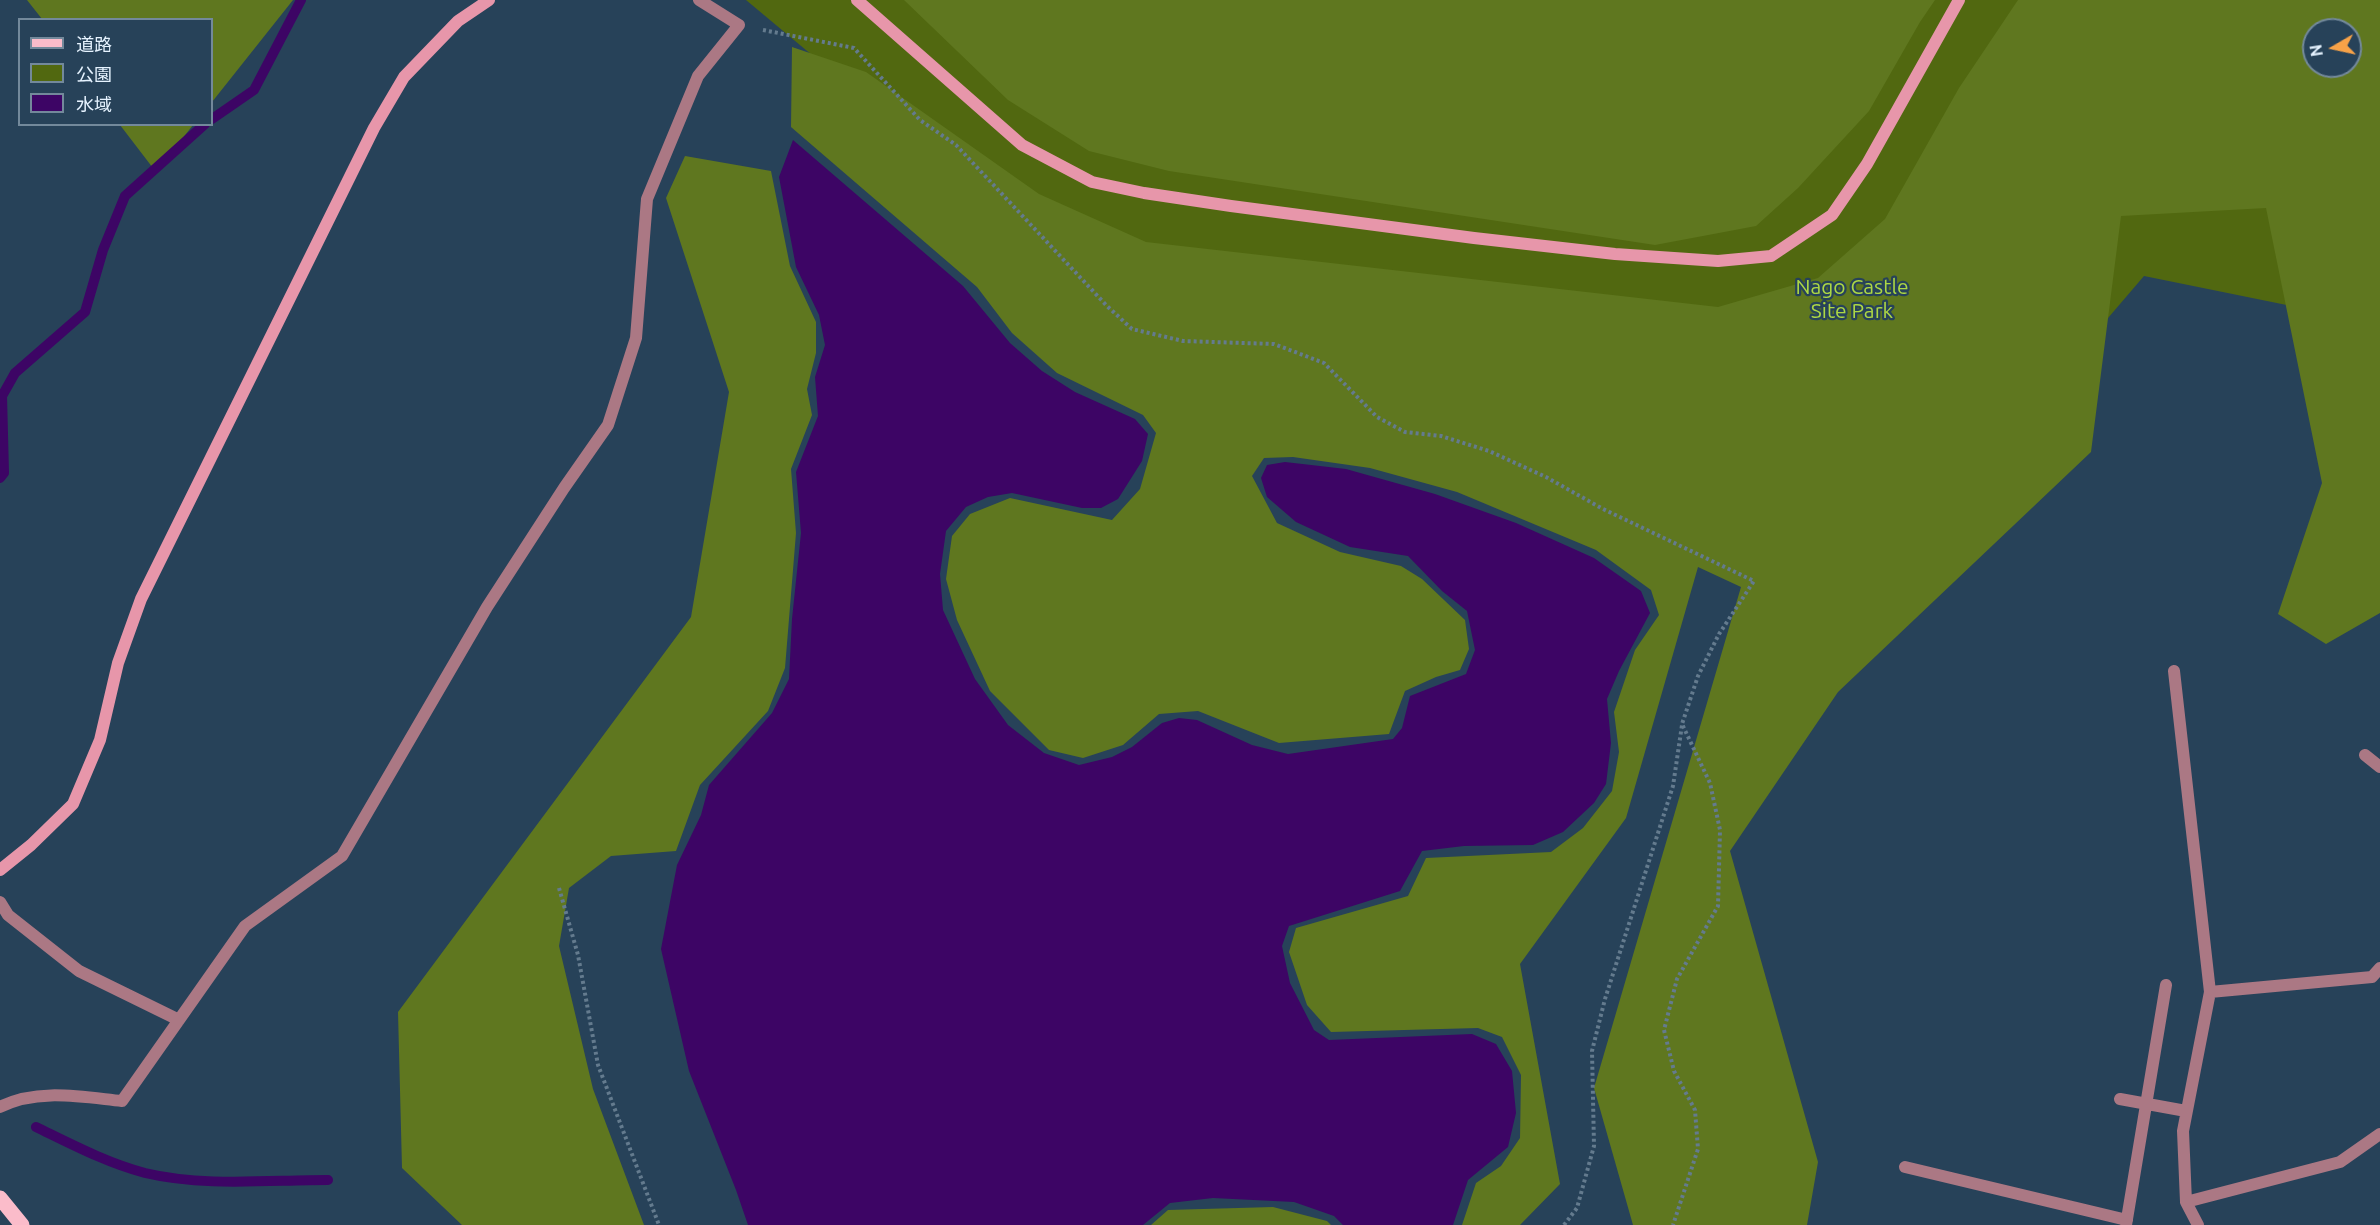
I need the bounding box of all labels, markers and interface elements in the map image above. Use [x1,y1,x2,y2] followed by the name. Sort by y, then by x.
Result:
[18,18,213,126] legend
[2302,18,2362,78] north arrow
[76,34,112,54] text: 道路
[2306,43,2326,58] text: N
[76,64,112,84] text: 公園
[76,94,112,114] text: 水域
[1795,274,1909,324] park label: Nago Castle Site Park

